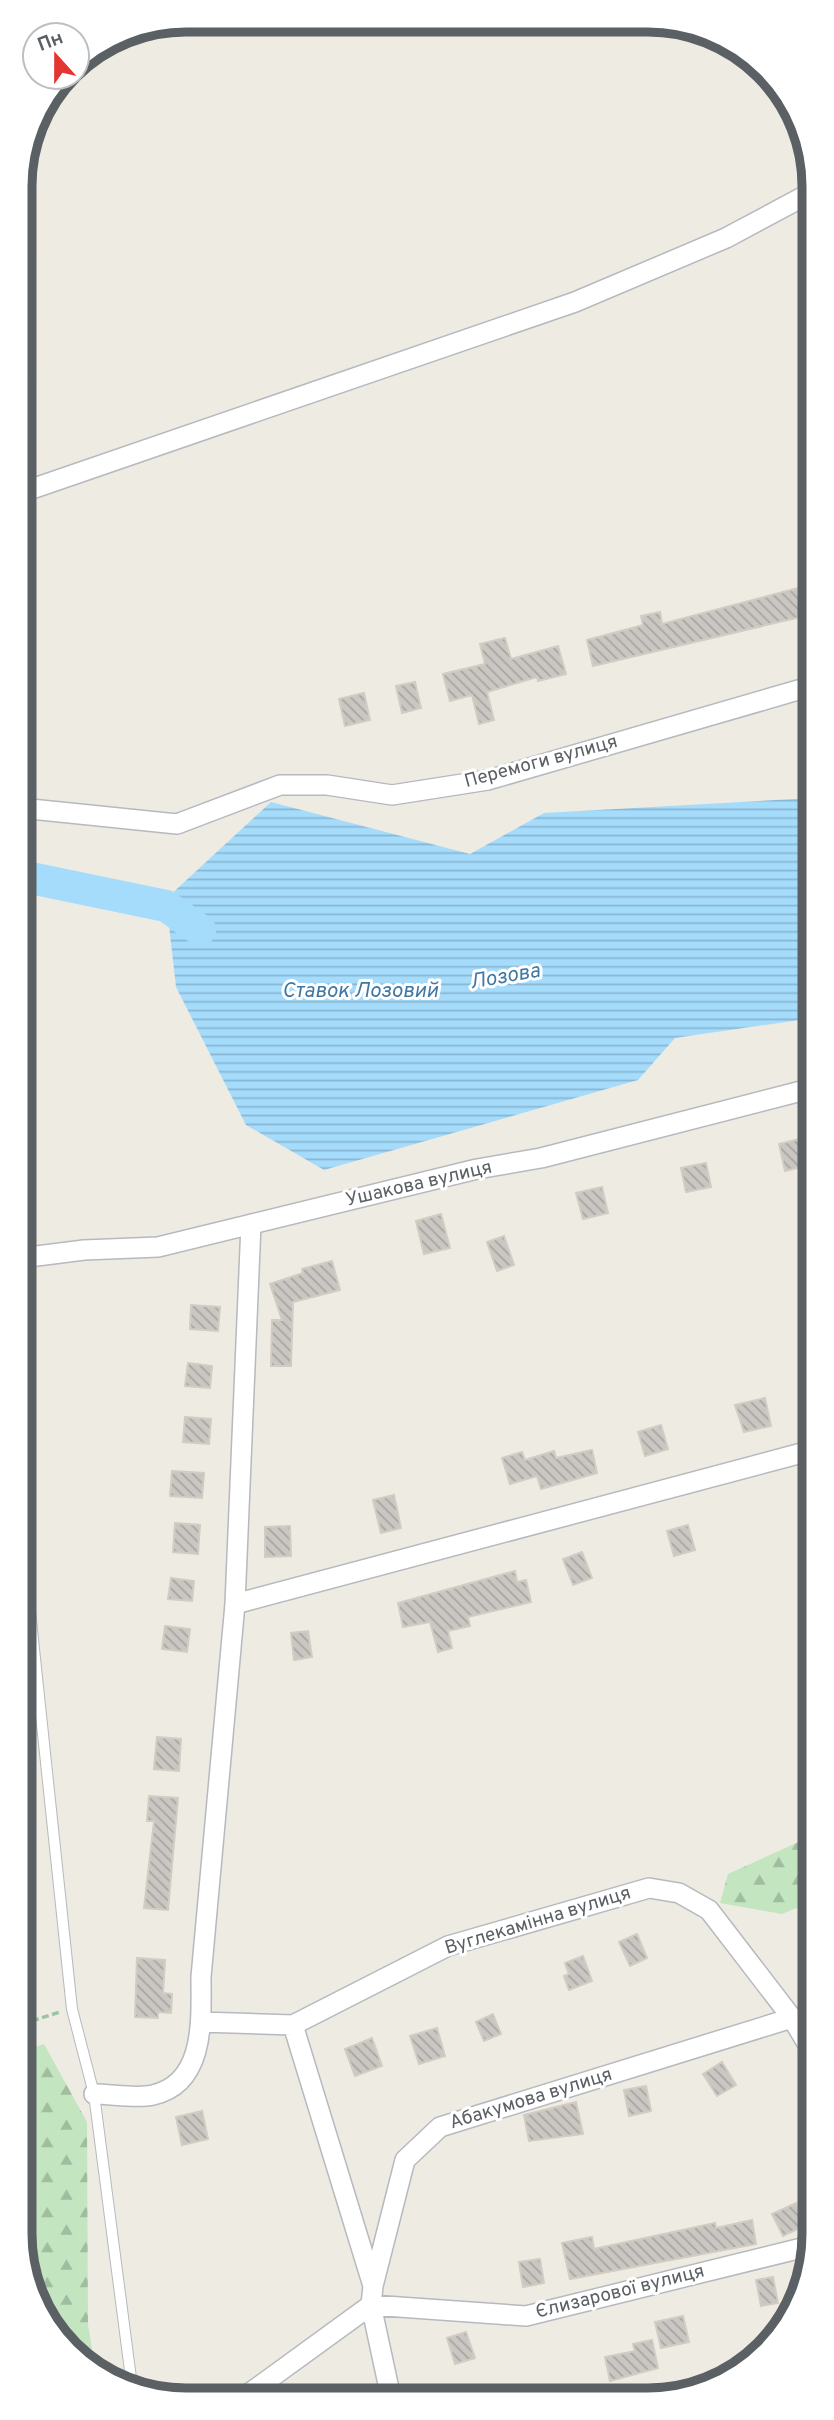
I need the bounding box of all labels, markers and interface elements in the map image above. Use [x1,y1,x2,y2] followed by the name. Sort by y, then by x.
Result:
[21,21,91,91] north arrow
[34,26,67,58] text: Пн
[462,730,620,794] street label: Перемоги вулиця
[468,958,542,996] water label: Лозова
[282,978,439,1005] water label: Ставок Лозовий
[343,1155,495,1213] street label: Ушакова вулиця
[442,1881,634,1961] street label: Вуглекамінна вулиця
[447,2063,615,2135] street label: Абакумова вулиця
[533,2259,707,2325] street label: Єлизарової вулиця

